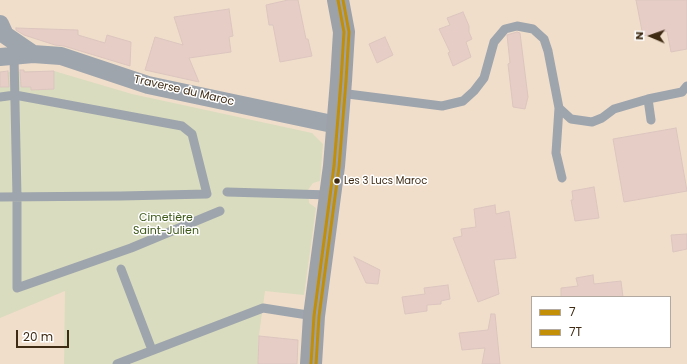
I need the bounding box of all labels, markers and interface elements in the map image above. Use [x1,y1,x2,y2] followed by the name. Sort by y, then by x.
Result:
[631,16,671,56] north arrow
[631,31,647,40] text: N
[133,73,235,109] street label: Traverse du Maroc
[344,175,427,187] place label: Les 3 Lucs Maroc
[332,176,342,186] marker: Les 3 Lucs Maroc
[133,211,199,237] park label: Cimetière Saint-Julien
[531,296,671,348] legend
[569,303,576,320] text: 7
[18,322,71,348] scale bar
[569,323,582,340] text: 7T
[23,328,53,345] text: 20 m

